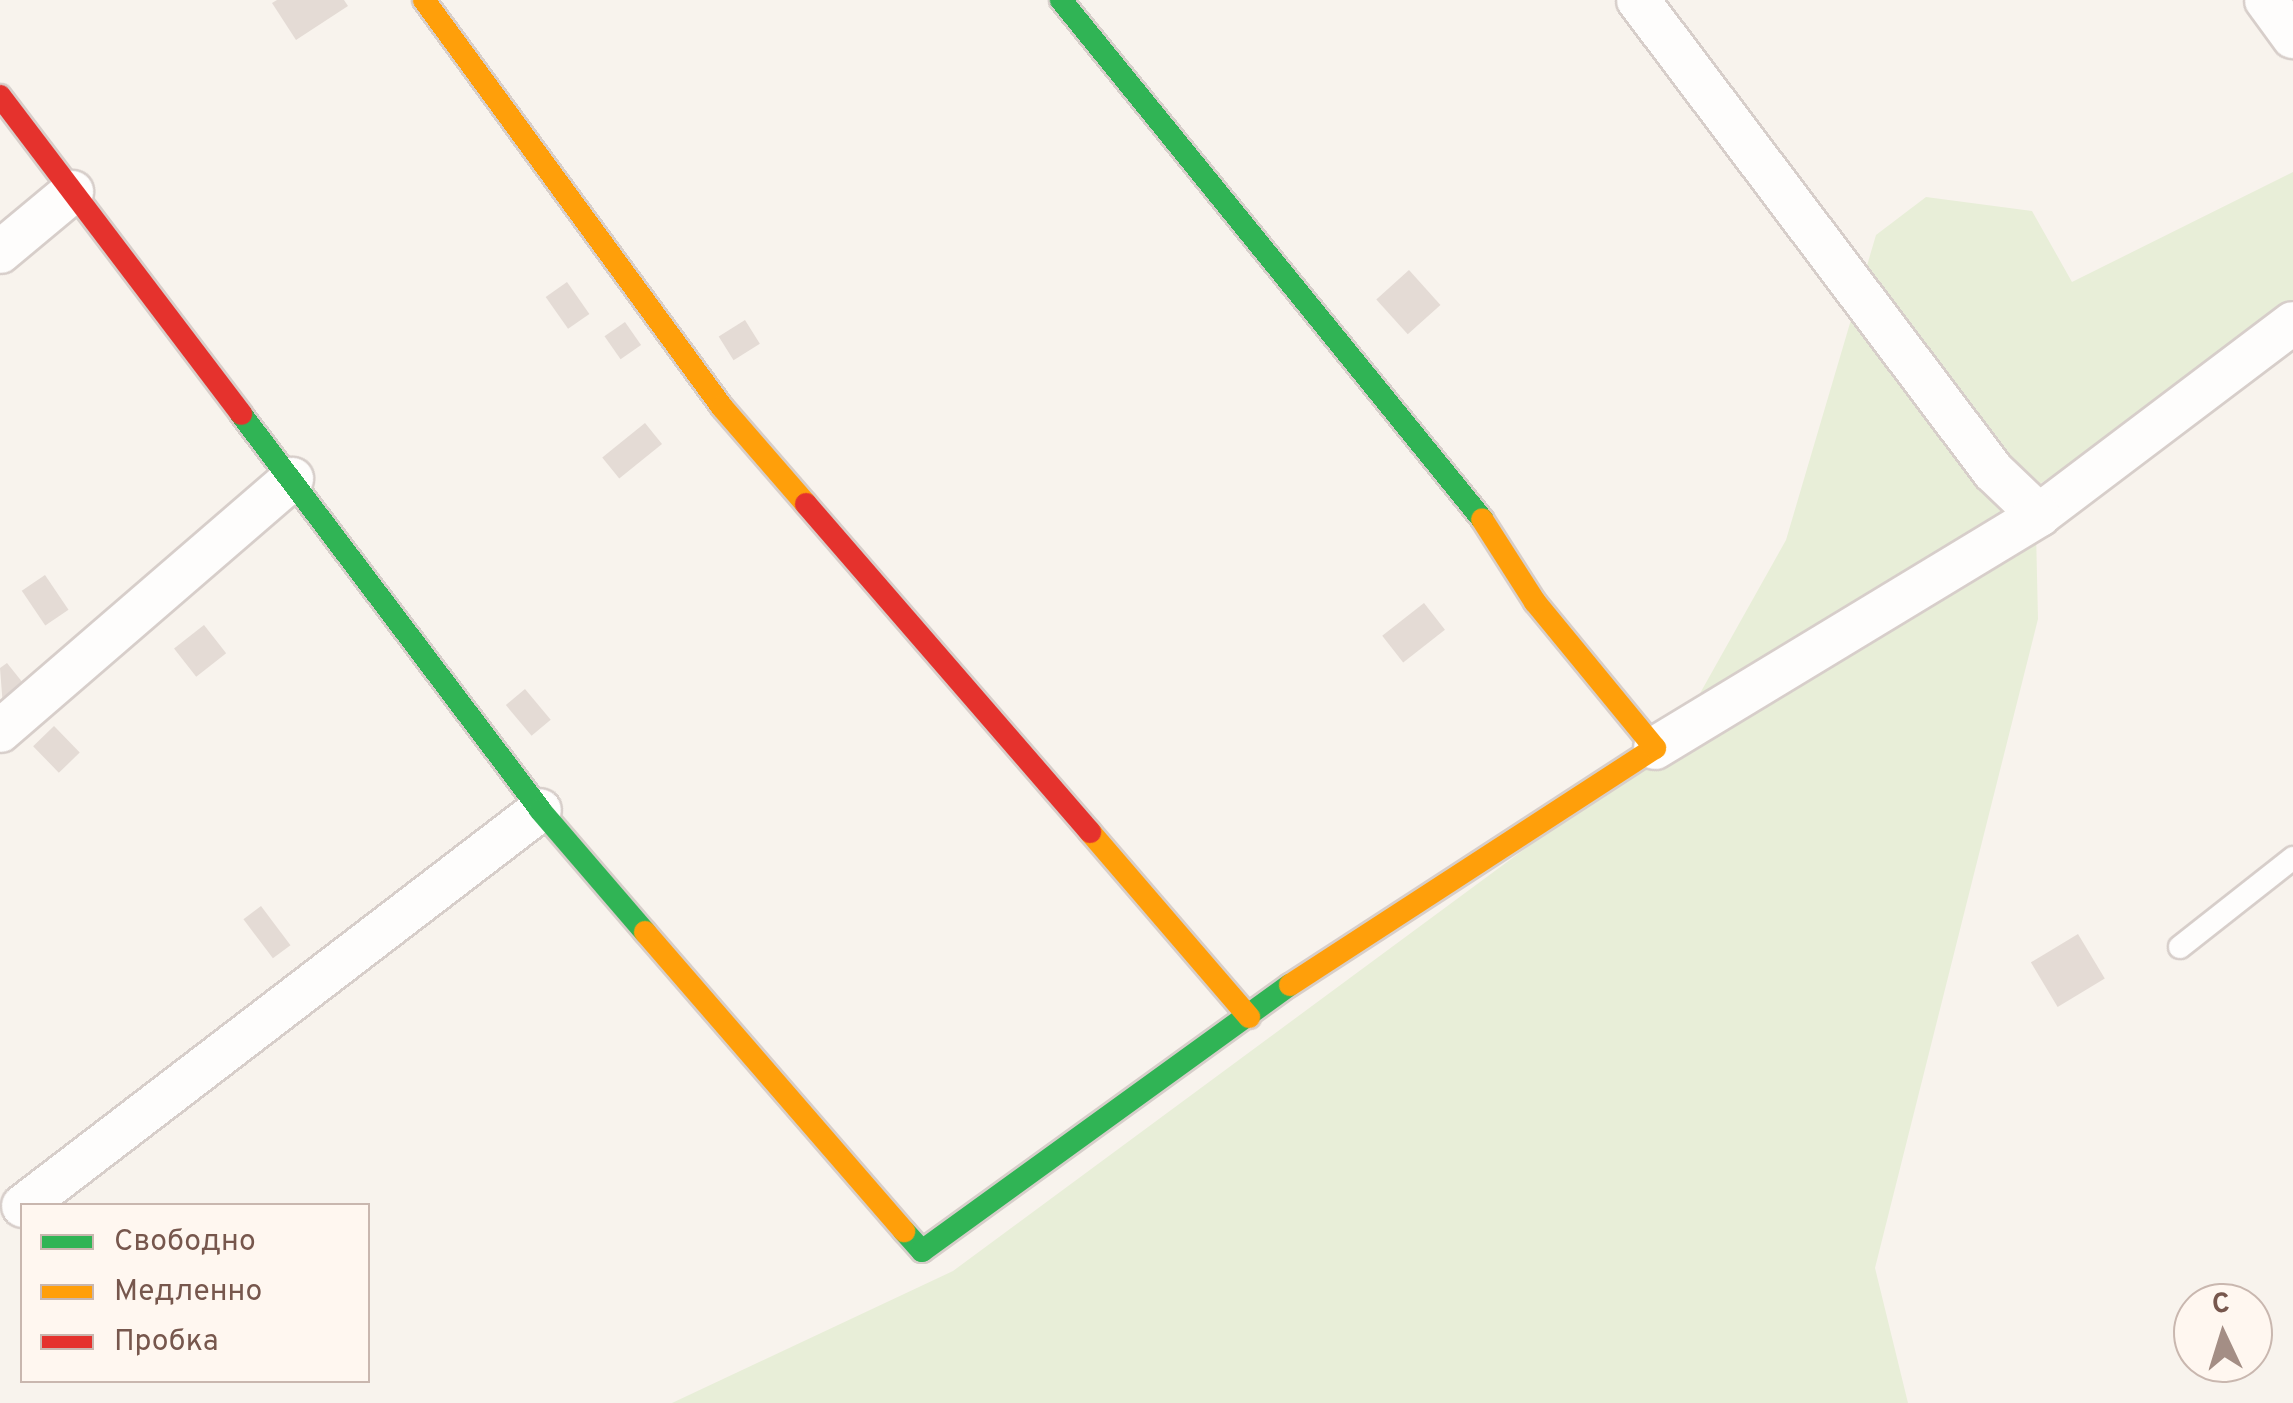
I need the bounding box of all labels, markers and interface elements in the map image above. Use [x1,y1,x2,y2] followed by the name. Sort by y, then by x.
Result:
[20,1203,370,1383] legend
[114,1224,256,1261] text: Свободно
[114,1274,262,1311] text: Медленно
[2173,1283,2273,1383] north arrow
[2211,1286,2231,1324] text: С
[114,1324,219,1361] text: Пробка

